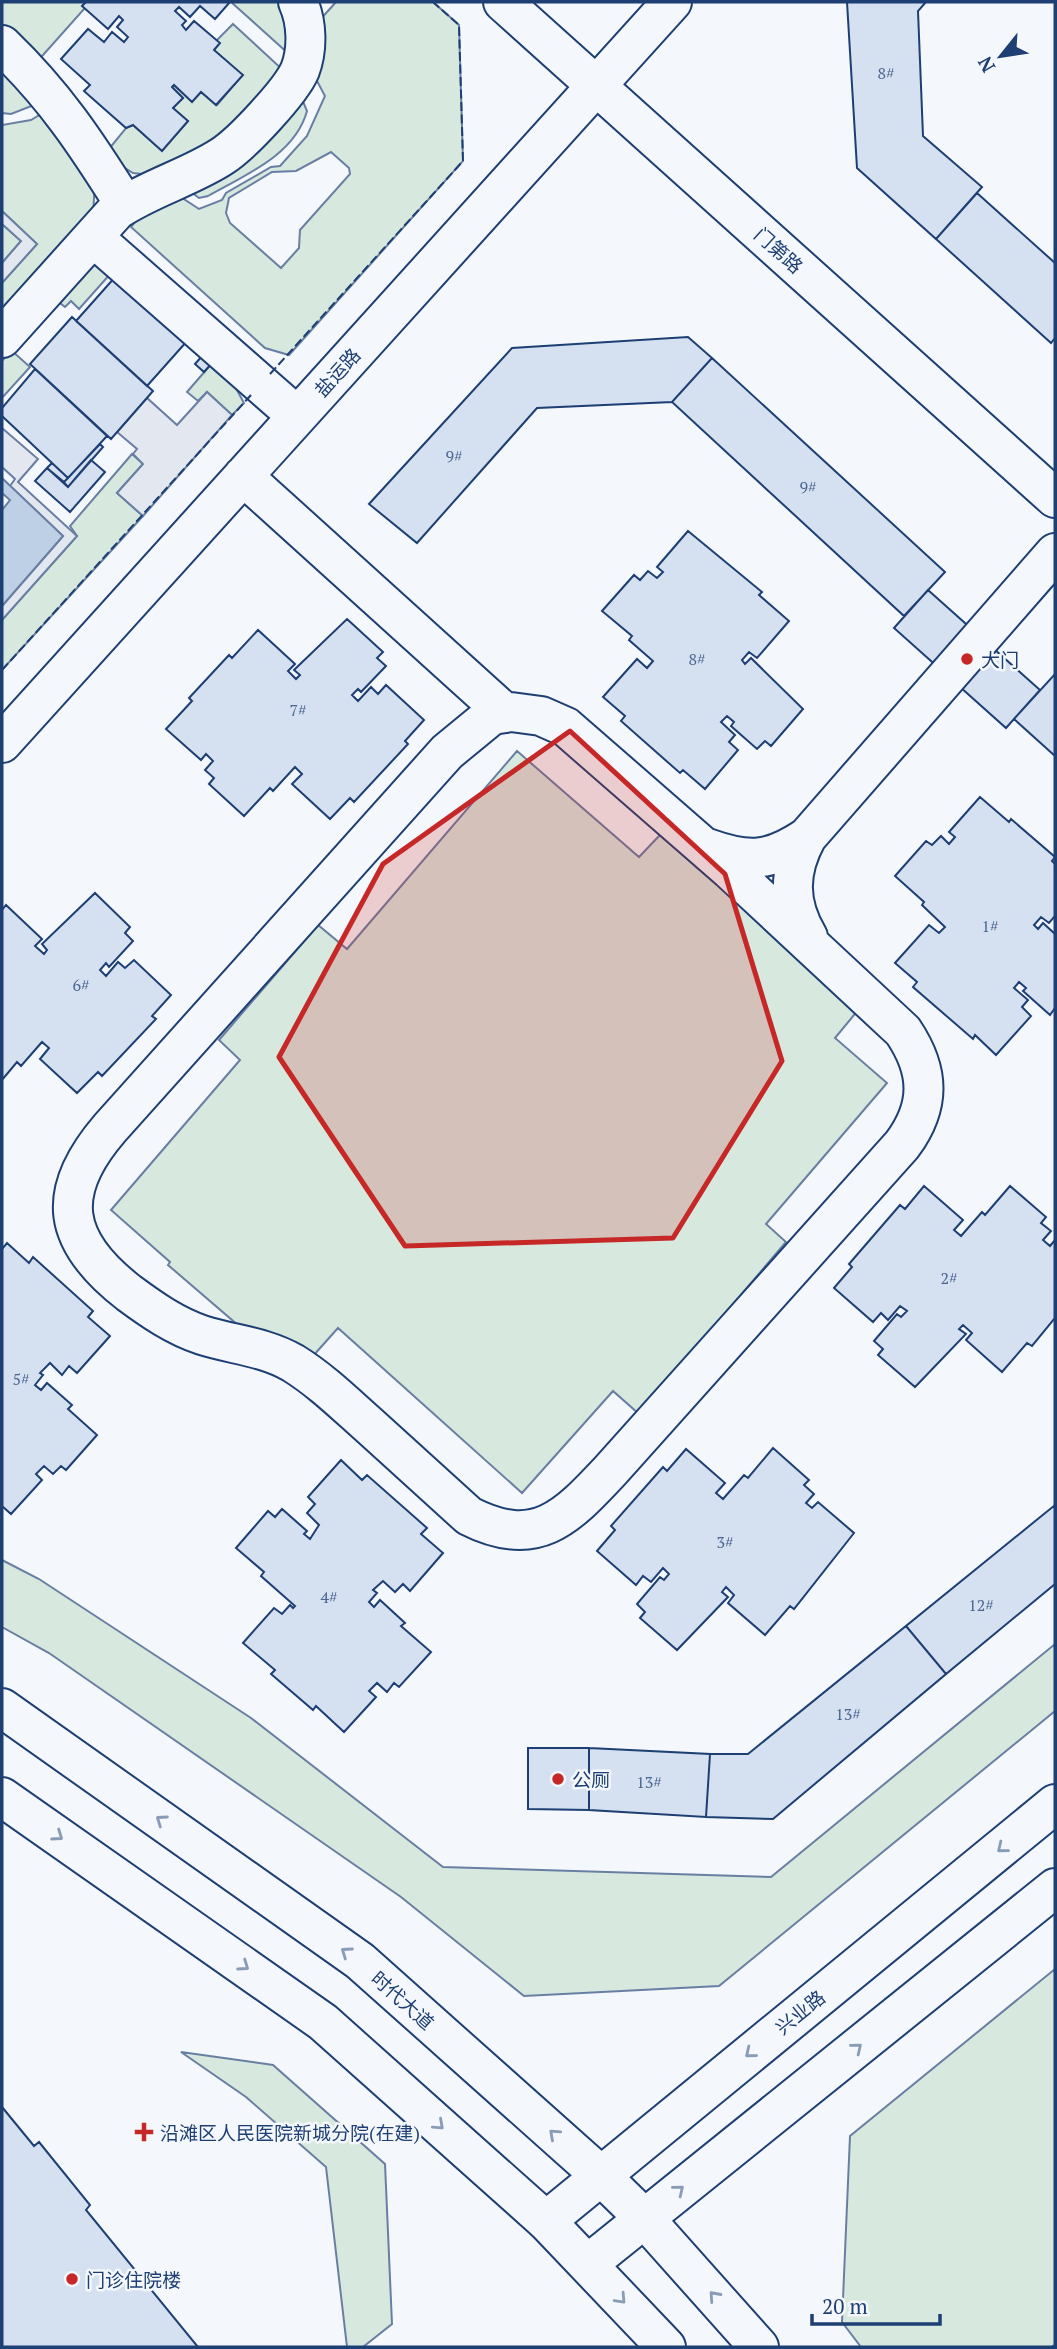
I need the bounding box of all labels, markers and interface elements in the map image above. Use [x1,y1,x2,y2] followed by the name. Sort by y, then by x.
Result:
[966,21,1036,91] north arrow
[971,52,1000,77] text: N
[877,62,895,84] house number: 8#
[749,222,809,278] street label: 门第路
[309,342,365,402] street label: 盐运路
[445,445,463,467] house number: 9#
[799,476,817,498] house number: 9#
[981,647,1019,672] place label: 大门
[688,648,706,670] house number: 8#
[959,651,975,667] marker: 大门
[289,699,307,721] house number: 7#
[981,915,999,937] house number: 1#
[72,974,90,996] house number: 6#
[940,1267,958,1289] house number: 2#
[12,1368,30,1390] house number: 5#
[716,1531,734,1553] house number: 3#
[320,1586,338,1608] house number: 4#
[968,1594,994,1616] house number: 12#
[835,1703,861,1725] house number: 13#
[572,1767,610,1792] place label: 公厕
[550,1771,566,1787] marker: 公厕
[636,1771,662,1793] house number: 13#
[156,1816,169,1828] one-way arrow
[50,1828,63,1840] one-way arrow
[998,1839,1010,1852] one-way arrow
[341,1948,354,1960] one-way arrow
[236,1958,249,1970] one-way arrow
[366,1965,440,2035] street label: 时代大道
[770,1984,830,2040] street label: 兴业路
[849,2043,861,2056] one-way arrow
[745,2045,758,2057] one-way arrow
[431,2117,444,2129] one-way arrow
[160,2120,420,2145] place label: 沿滩区人民医院新城分院(在建)
[134,2122,154,2142] marker: 沿滩区人民医院新城分院(在建)
[549,2130,562,2143] one-way arrow
[671,2186,684,2198] one-way arrow
[86,2267,181,2292] place label: 门诊住院楼
[64,2271,80,2287] marker: 门诊住院楼
[812,2282,940,2326] scale bar
[613,2291,625,2304] one-way arrow
[710,2291,722,2304] one-way arrow
[822,2292,868,2320] text: 20 m

